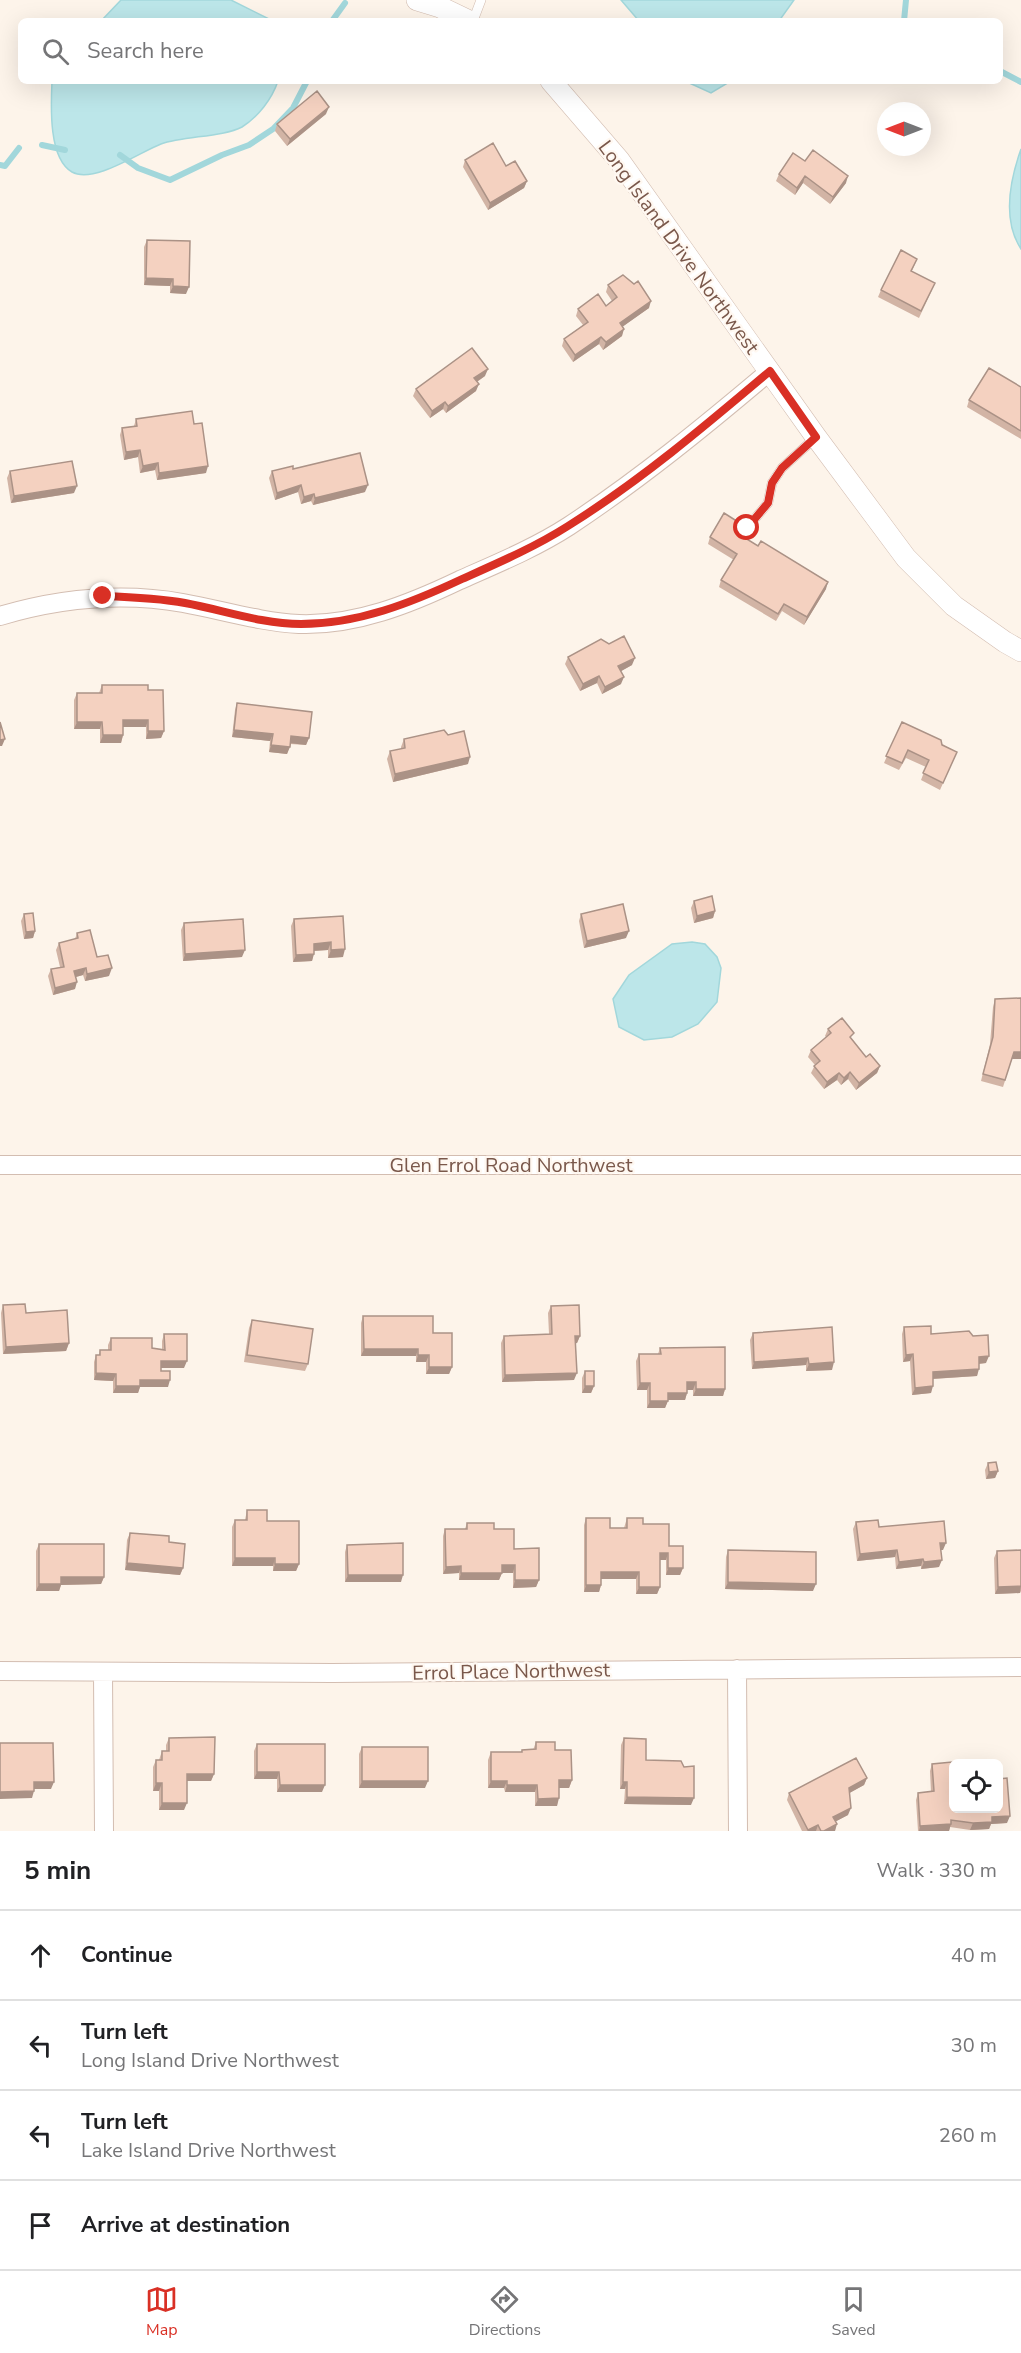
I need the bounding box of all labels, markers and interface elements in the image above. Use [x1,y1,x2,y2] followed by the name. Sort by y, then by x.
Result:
[18,18,1003,84] search box
[39,35,72,68] icon: search
[87,36,204,66] text: Search here
[877,102,931,156] north arrow
[592,135,766,360] street label: Long Island Drive Northwest
[733,514,759,540] route start
[89,582,115,608] route end
[390,1152,633,1179] street label: Glen Errol Road Northwest
[412,1656,611,1687] street label: Errol Place Northwest
[949,1759,1003,1813] map controls
[949,1759,1003,1813] button: locate
[24,1853,91,1888] text: 5 min
[877,1857,997,1884] text: Walk · 330 m
[24,1939,57,1972] icon: ahead
[81,1940,172,1970] text: Continue
[951,1942,997,1969] text: 40 m
[81,2017,168,2047] text: Turn left
[24,2029,57,2062] icon: left
[951,2032,997,2059] text: 30 m
[81,2047,339,2074] text: Long Island Drive Northwest
[81,2107,168,2137] text: Turn left
[24,2119,57,2152] icon: left
[939,2122,997,2149] text: 260 m
[81,2137,336,2164] text: Lake Island Drive Northwest
[24,2209,57,2242] icon: arrive
[81,2210,290,2240] text: Arrive at destination
[145,2283,178,2341] tab: Map
[469,2283,541,2341] tab: Directions
[832,2283,876,2341] tab: Saved

